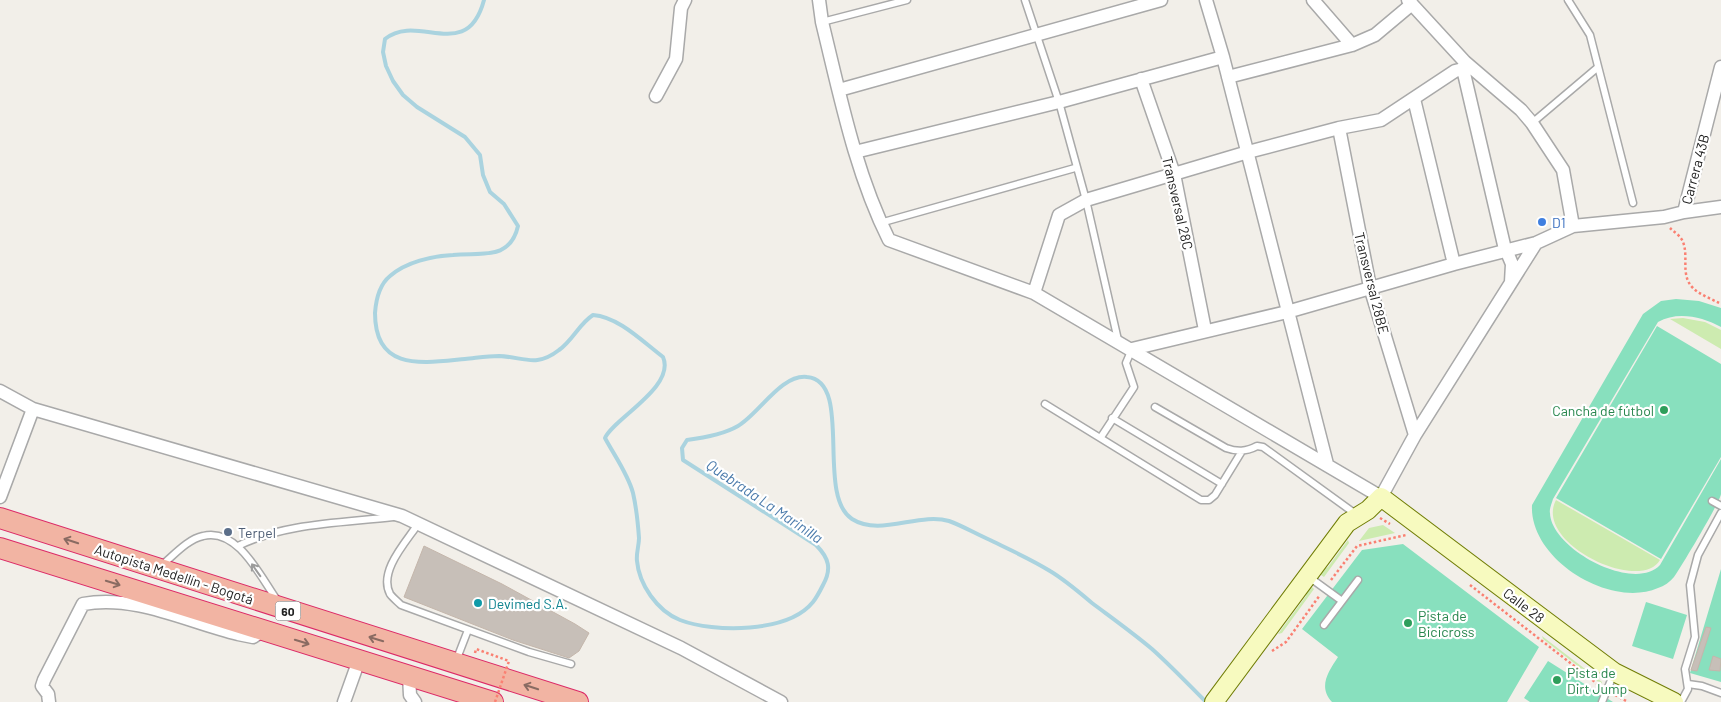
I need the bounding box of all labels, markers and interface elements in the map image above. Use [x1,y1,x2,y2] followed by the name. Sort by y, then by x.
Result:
[1677,132,1713,206] street label: Carrera 43B
[1159,155,1197,251] street label: Transversal 28C
[1552,214,1566,231] place label: D1
[1536,216,1548,228] marker: D1
[1351,230,1393,336] street label: Transversal 28BE
[1552,402,1654,419] place label: Cancha de fútbol
[1658,404,1670,416] marker: Cancha de fútbol
[703,455,827,547] water label: Quebrada La Marinilla
[238,524,276,541] place label: Terpel
[222,526,234,538] marker: Terpel
[64,536,80,545] one-way arrow
[92,540,256,608] street label: Autopista Medellín - Bogotá
[250,564,261,577] one-way arrow
[105,579,121,588] one-way arrow
[1500,584,1548,626] street label: Calle 28
[488,595,568,612] place label: Devimed S.A.
[472,597,484,609] marker: Devimed S.A.
[276,602,300,620] road number: 60
[1418,607,1475,640] place label: Pista de Bicicross
[1402,617,1414,629] marker: Pista de Bicicross
[369,633,385,643] one-way arrow
[293,638,309,647] one-way arrow
[1567,664,1627,697] place label: Pista de Dirt Jump
[1551,674,1563,686] marker: Pista de Dirt Jump
[524,682,540,692] one-way arrow

